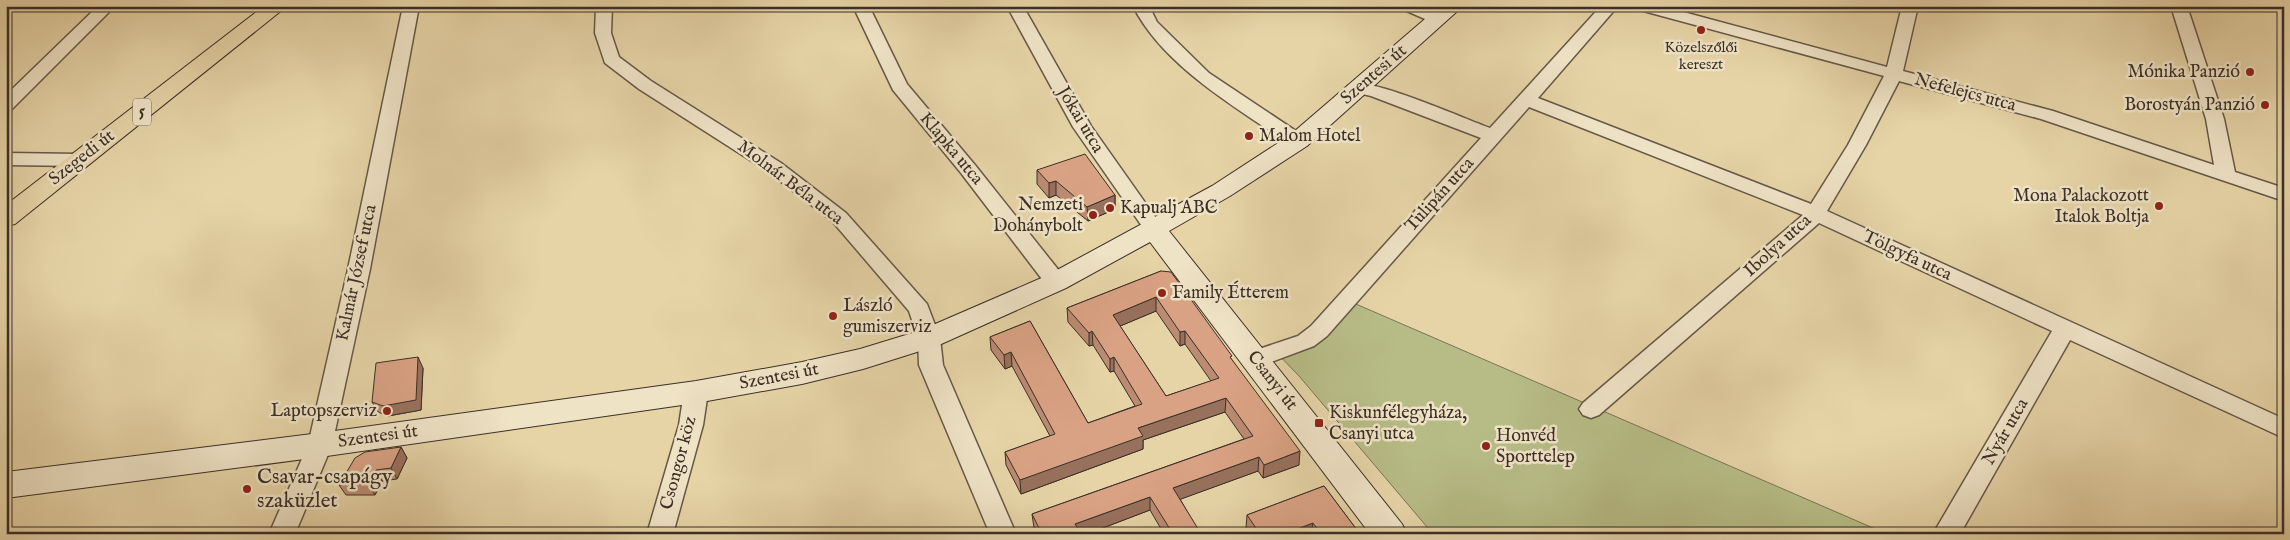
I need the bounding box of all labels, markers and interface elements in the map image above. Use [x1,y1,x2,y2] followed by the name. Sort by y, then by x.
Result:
[1695,24,1707,36] marker: Közelszőlői kereszt
[1664,38,1738,74] place label: Közelszőlői kereszt
[1336,40,1412,110] street label: Szentesi út
[2127,61,2240,84] place label: Mónika Panzió
[2244,66,2256,78] marker: Mónika Panzió
[1912,68,2019,118] street label: Nefelejcs utca
[1050,81,1109,158] street label: Jókai utca
[2124,94,2255,117] place label: Borostyán Panzió
[133,98,151,125] road number: 5
[2259,99,2271,111] marker: Borostyán Panzió
[914,108,988,190] street label: Klapka utca
[44,125,120,191] street label: Szegedi út
[1259,125,1360,148] place label: Malom Hotel
[1243,130,1255,142] marker: Malom Hotel
[732,136,848,231] street label: Molnár Béla utca
[1400,153,1480,237] street label: Tulipán utca
[2013,185,2149,229] place label: Mona Palackozott Italok Boltja
[993,194,1083,238] place label: Nemzeti Dohánybolt
[1120,197,1218,220] place label: Kapualj ABC
[2153,200,2165,212] marker: Mona Palackozott Italok Boltja
[331,202,383,343] street label: Kalmár József utca
[1104,202,1116,214] marker: Kapualj ABC
[1087,209,1099,221] marker: Nemzeti Dohánybolt
[1739,209,1817,282] street label: Ibolya utca
[1859,225,1955,287] street label: Tölgyfa utca
[1172,280,1289,305] place label: Family Étterem
[1156,287,1168,299] marker: Family Étterem
[843,295,932,339] place label: László gumiszerviz
[827,310,839,322] marker: László gumiszerviz
[1242,347,1302,415] street label: Csanyi út
[737,358,821,396] street label: Szentesi út
[1978,394,2034,469] street label: Nyár utca
[270,400,377,423] place label: Laptopszerviz
[1329,402,1467,446] place label: Kiskunfélegyháza, Csanyi utca
[381,405,393,417] marker: Laptopszerviz
[655,414,703,512] street label: Csongor köz
[1313,417,1325,429] marker: Kiskunfélegyháza, Csanyi utca
[337,420,419,454] street label: Szentesi út
[1496,425,1575,469] place label: Honvéd Sporttelep
[1480,440,1492,452] marker: Honvéd Sporttelep
[257,464,393,515] place label: Csavar-csapágy szaküzlet
[241,483,253,495] marker: Csavar-csapágy szaküzlet

